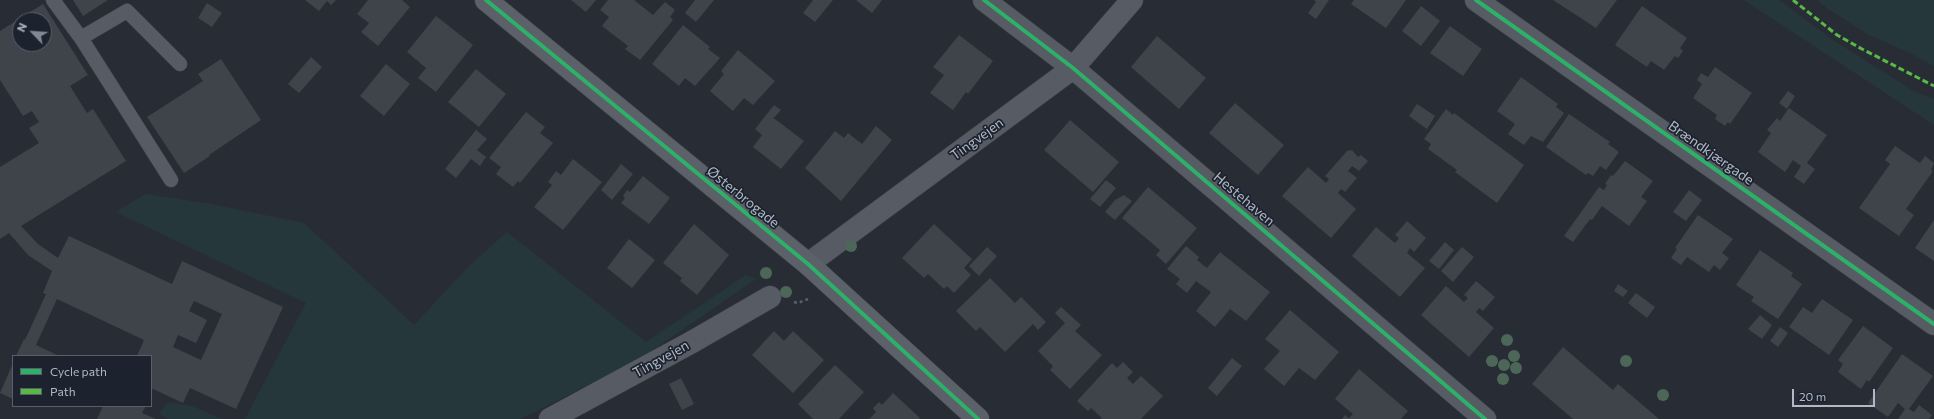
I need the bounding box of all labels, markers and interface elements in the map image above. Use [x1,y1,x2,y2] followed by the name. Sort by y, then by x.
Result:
[12,12,52,52] north arrow
[14,21,29,34] text: N
[947,114,1007,164] street label: Tingvejen
[1665,117,1757,189] street label: Brændkjærgade
[703,163,783,231] street label: Østerbrogade
[1210,169,1278,229] street label: Hestehaven
[630,337,692,381] street label: Tingvejen
[12,355,152,407] legend
[50,364,107,378] text: Cycle path
[1794,381,1877,407] scale bar
[50,384,76,398] text: Path
[1799,389,1826,403] text: 20 m

